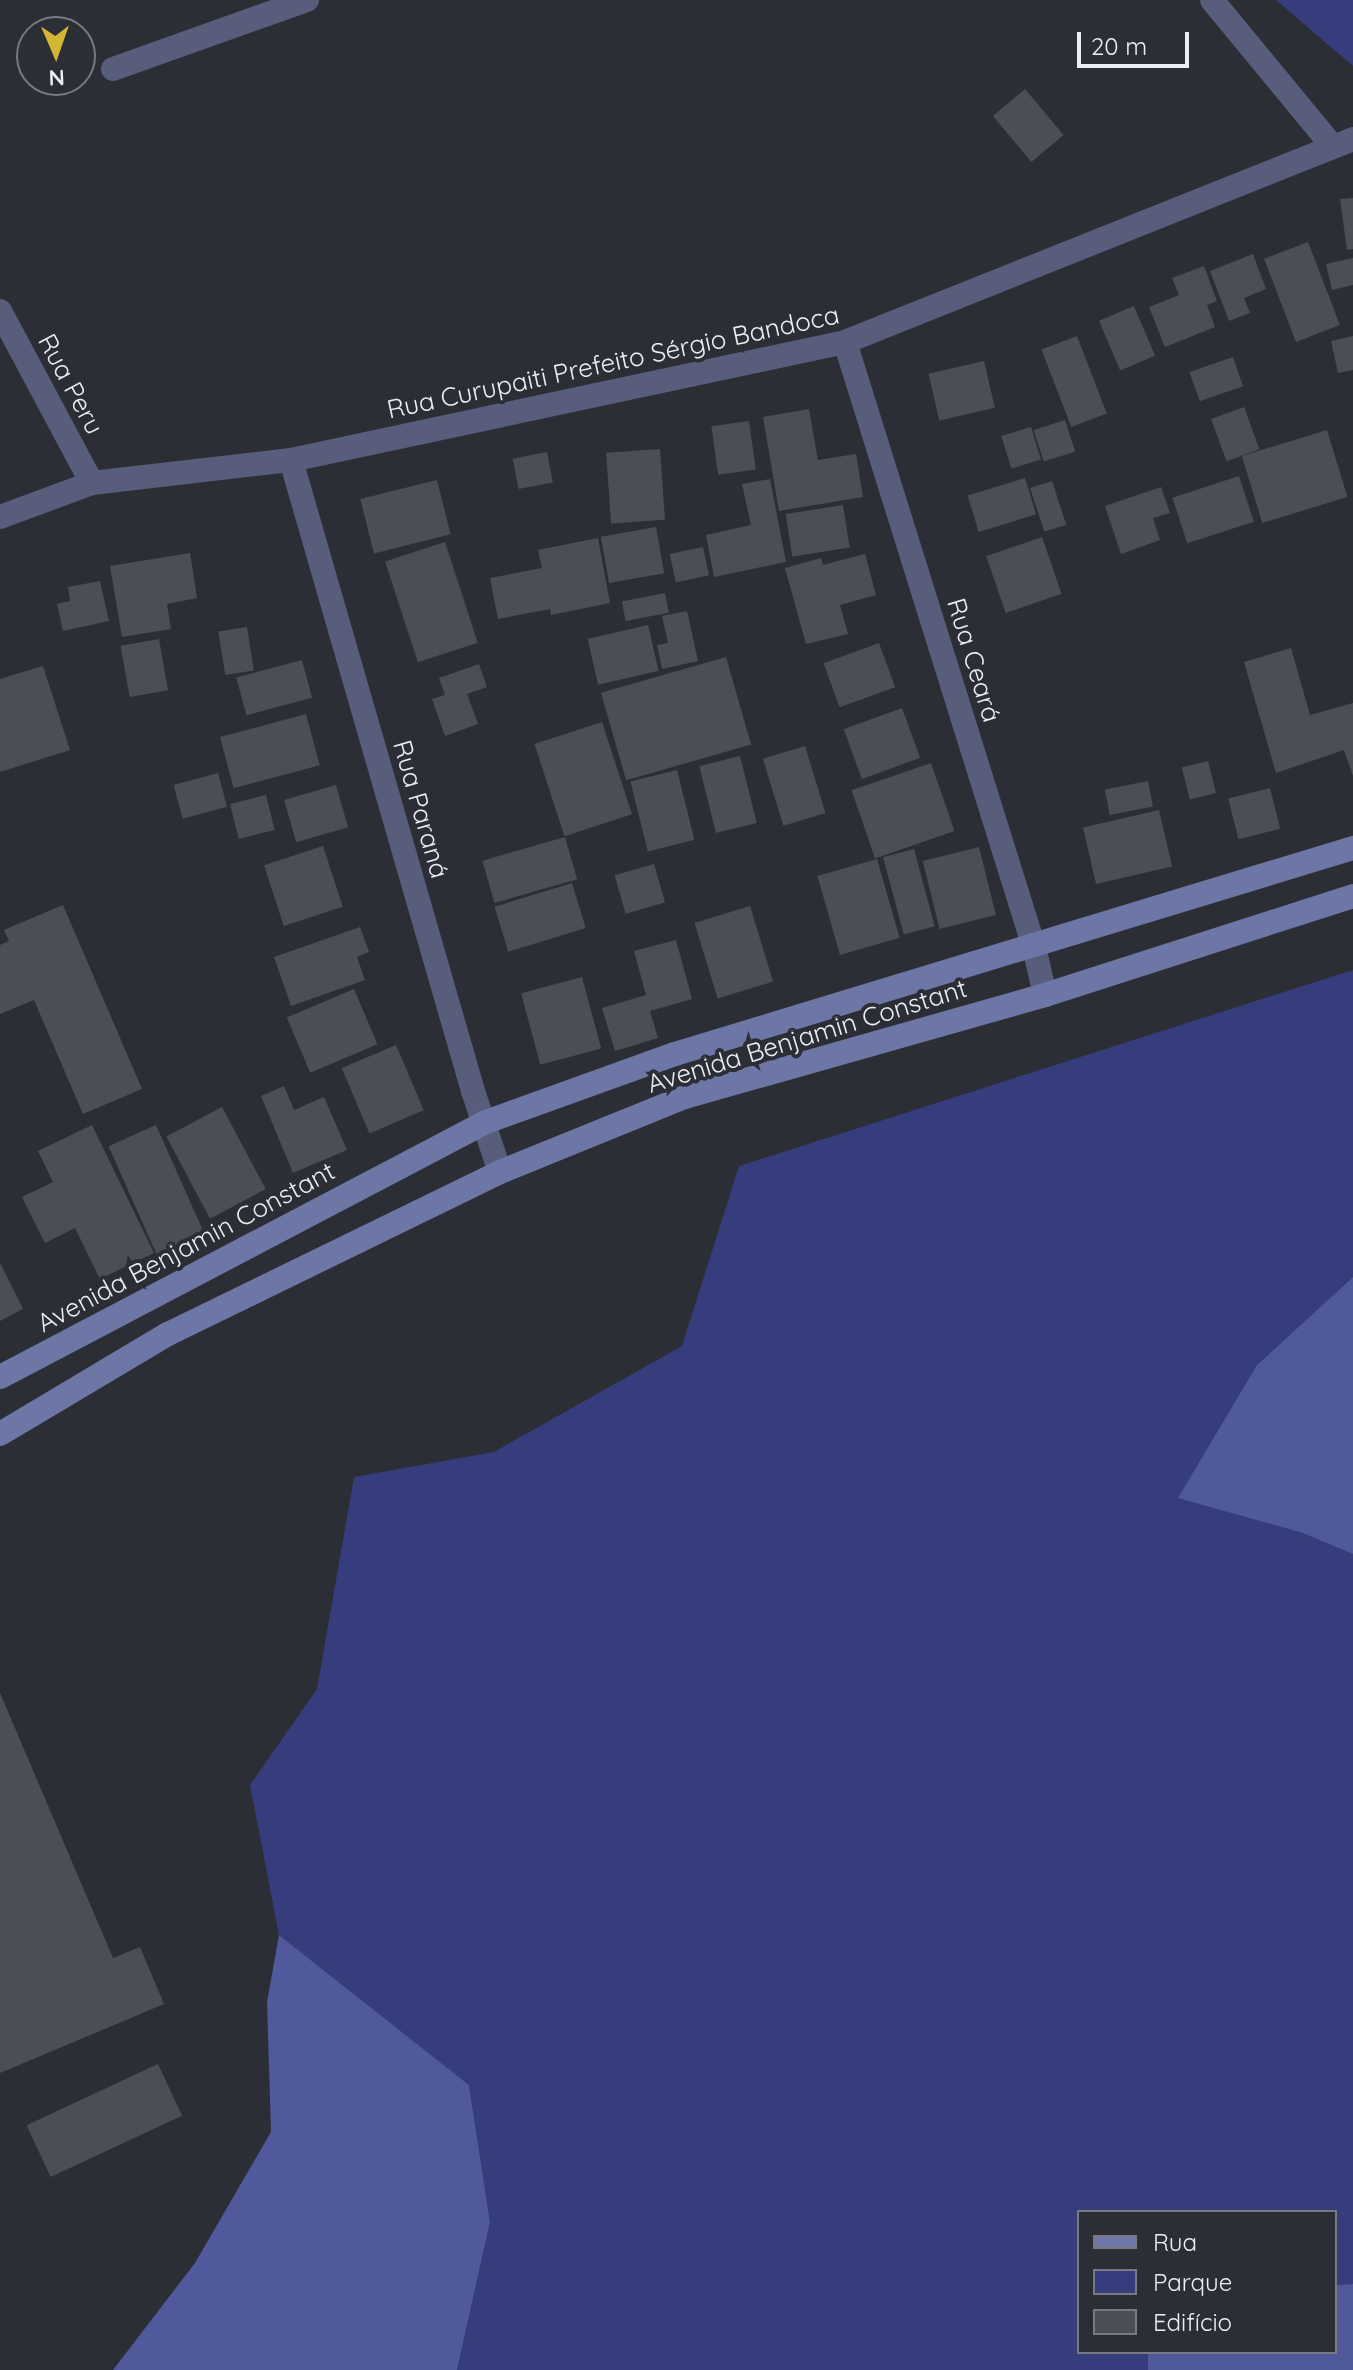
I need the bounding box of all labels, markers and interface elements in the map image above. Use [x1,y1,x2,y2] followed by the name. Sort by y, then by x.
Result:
[16,16,96,96] north arrow
[1081,16,1193,66] scale bar
[1091,31,1147,61] text: 20 m
[48,64,65,92] text: N
[384,299,842,425] street label: Rua Curupaiti Prefeito Sérgio Bandoca
[32,328,110,440] street label: Rua Peru
[940,594,1008,726] street label: Rua Ceará
[386,736,456,882] street label: Rua Paraná
[643,972,971,1100] street label: Avenida Benjamin Constant
[32,1155,340,1339] street label: Avenida Benjamin Constant
[1077,2210,1337,2354] legend
[1153,2227,1197,2257] text: Rua
[1153,2267,1232,2297] text: Parque
[1153,2307,1232,2337] text: Edifício

